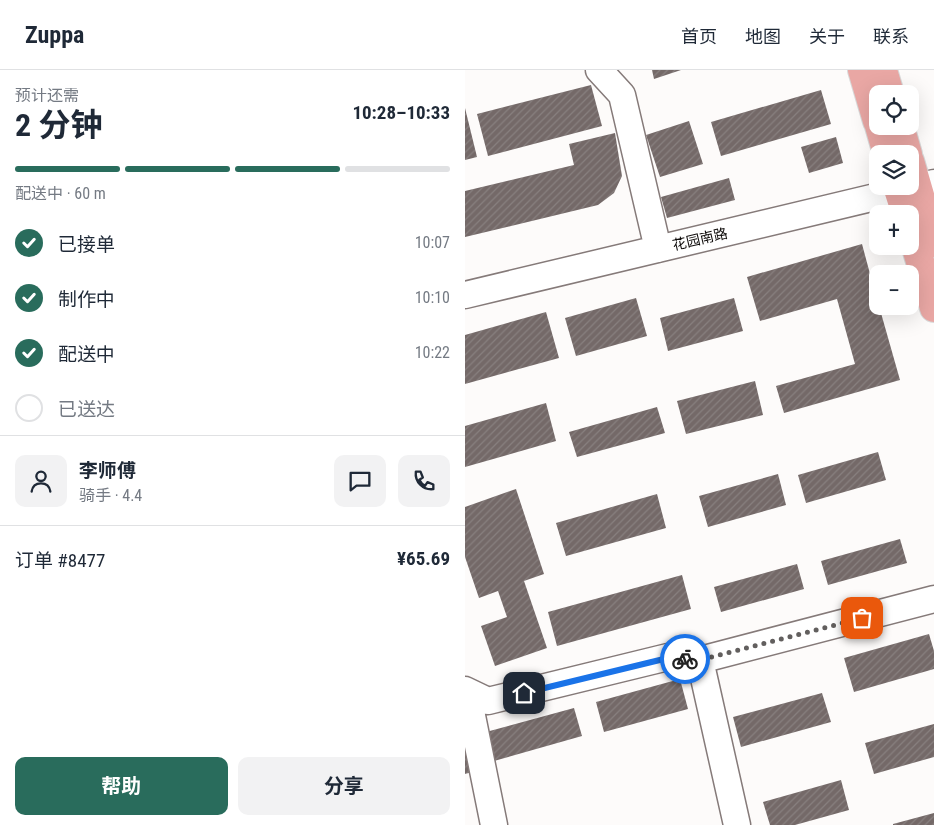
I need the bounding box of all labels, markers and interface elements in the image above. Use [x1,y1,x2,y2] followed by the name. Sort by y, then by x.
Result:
[25,21,84,49] text: Zuppa
[681,26,717,47] text: 首页
[745,26,781,47] text: 地图
[809,26,845,47] text: 关于
[873,26,909,47] text: 联系
[869,85,919,315] map controls
[869,85,919,135] button: locate
[15,86,79,105] text: 预计还需
[352,101,450,124] text: 10:28–10:33
[15,106,103,144] text: 2 分钟
[869,145,919,195] button: layers
[15,184,106,203] text: 配送中 · 60 m
[869,205,919,255] button: +
[671,225,729,253] street label: 花园南路
[15,229,43,257] icon: check
[58,233,115,256] text: 已接单
[415,233,450,252] text: 10:07
[869,265,919,315] button: −
[15,284,43,312] icon: check
[58,288,115,311] text: 制作中
[415,288,450,307] text: 10:10
[15,339,43,367] icon: check
[58,343,115,366] text: 配送中
[415,343,450,362] text: 10:22
[58,398,115,421] text: 已送达
[15,455,67,507] button: person
[334,455,386,507] button: chat
[398,455,450,507] button: phone
[79,459,136,482] text: 李师傅
[79,486,142,505] text: 骑手 · 4.4
[397,547,450,570] text: ¥65.69
[15,549,105,572] text: 订单 #8477
[841,597,883,639] pin
[848,604,876,632] icon: bag
[660,634,710,684] courier
[671,645,699,673] icon: bike
[503,672,545,714] pin
[510,679,538,707] icon: home
[15,757,228,815] button: 帮助
[238,757,450,815] button: 分享

